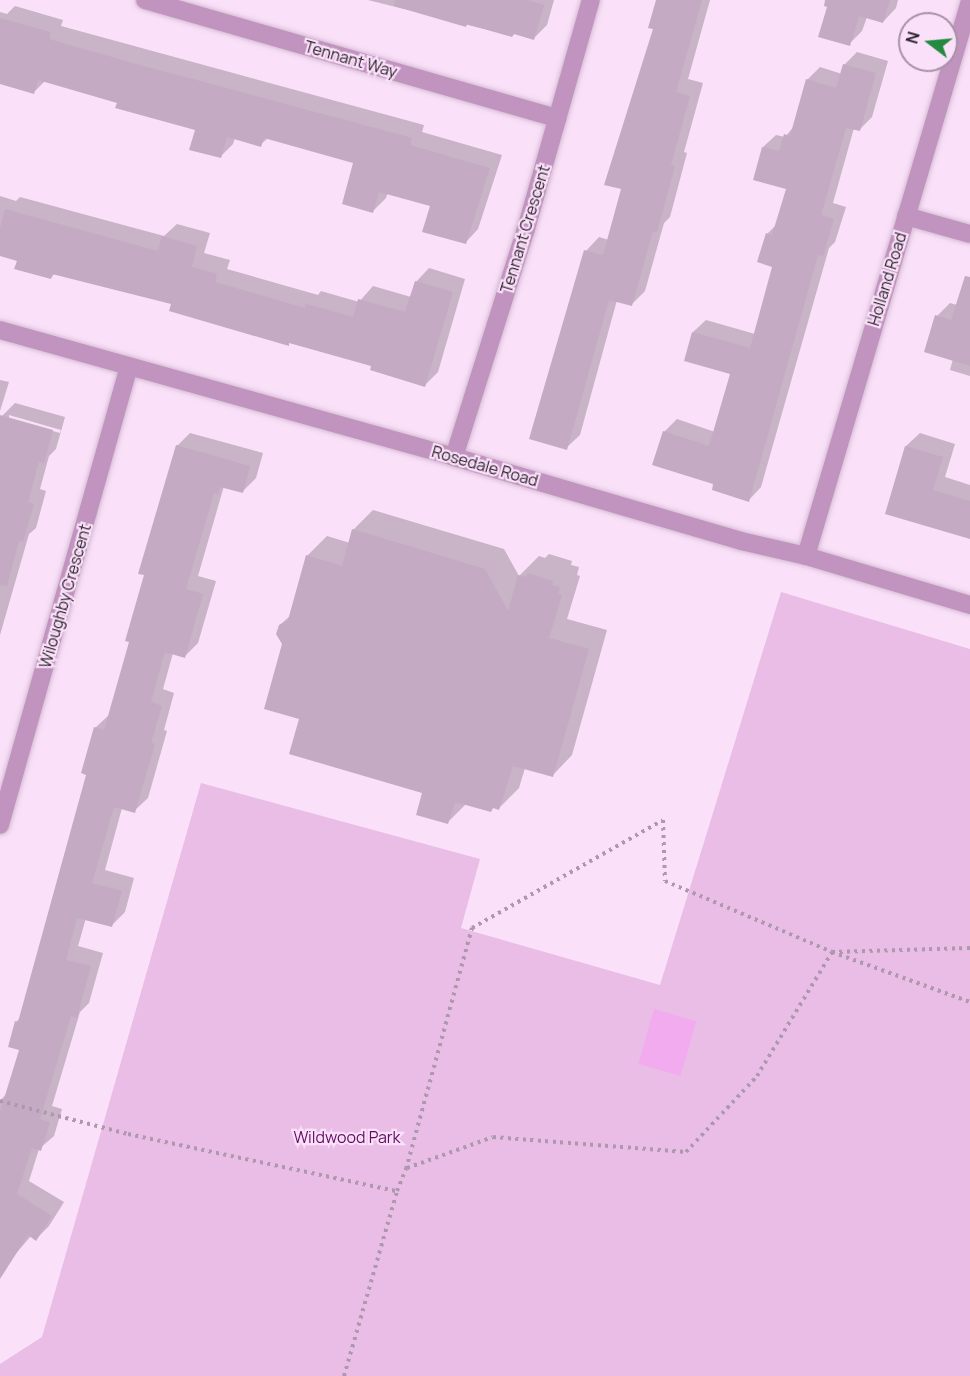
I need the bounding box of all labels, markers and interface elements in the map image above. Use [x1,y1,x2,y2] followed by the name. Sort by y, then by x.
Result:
[898,12,958,72] north arrow
[900,29,925,46] text: N
[302,37,400,81] street label: Tennant Way
[496,163,554,295] street label: Tennant Crescent
[864,230,910,328] street label: Holland Road
[430,442,540,490] street label: Rosedale Road
[35,522,95,670] street label: Wiloughby Crescent
[293,1127,401,1147] park label: Wildwood Park

